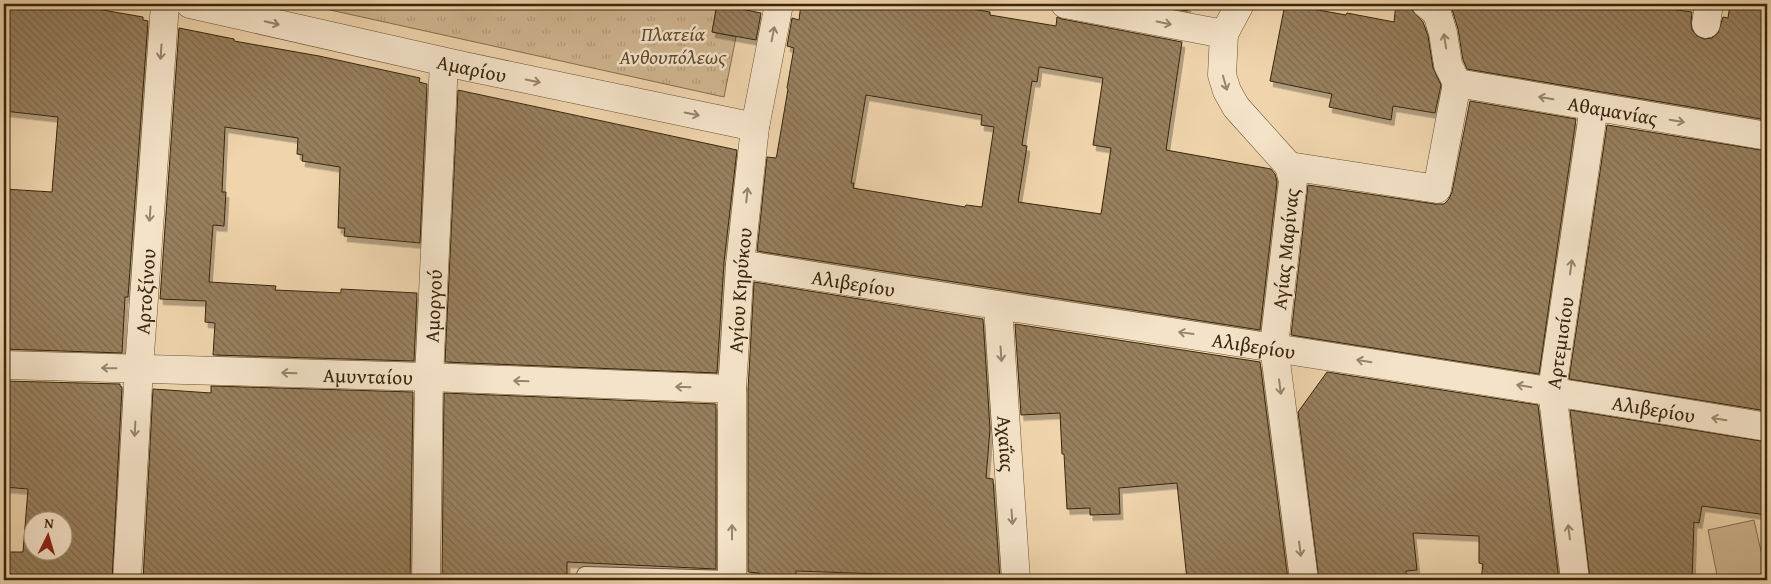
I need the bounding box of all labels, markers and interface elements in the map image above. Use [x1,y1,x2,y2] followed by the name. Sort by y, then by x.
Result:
[263,18,279,28] one-way arrow
[619,19,727,71] park label: Πλατεία Ανθουπόλεως
[1156,19,1172,28] one-way arrow
[769,27,779,43] one-way arrow
[1439,34,1449,50] one-way arrow
[157,44,166,60] one-way arrow
[434,46,509,89] street label: Αμαρίου
[1220,74,1230,90] one-way arrow
[524,77,540,86] one-way arrow
[1566,88,1660,132] street label: Αθαμανίας
[1539,93,1555,103] one-way arrow
[684,110,700,119] one-way arrow
[1668,116,1684,126] one-way arrow
[1264,186,1306,311] street label: Αγίας Μαρίνας
[742,187,752,203] one-way arrow
[145,206,154,222] one-way arrow
[720,226,758,354] street label: Αγίου Κηρύκου
[127,248,162,336] street label: Αρτοξίνου
[1566,259,1576,275] one-way arrow
[810,261,897,303] street label: Αλιβερίου
[416,269,449,343] street label: Αμοργού
[1538,295,1580,391] street label: Αρτεμισίου
[1210,324,1297,366] street label: Αλιβερίου
[1178,328,1194,338] one-way arrow
[996,346,1006,362] one-way arrow
[1356,355,1372,365] one-way arrow
[322,360,413,391] street label: Αμυνταίου
[101,363,117,373] one-way arrow
[281,368,297,378] one-way arrow
[513,376,530,386] one-way arrow
[1275,379,1285,395] one-way arrow
[1517,381,1533,391] one-way arrow
[676,383,692,392] one-way arrow
[1610,387,1698,429] street label: Αλιβερίου
[1712,413,1728,423] one-way arrow
[991,415,1023,473] street label: Αχαΐας
[131,421,140,437] one-way arrow
[1007,508,1016,524] one-way arrow
[22,512,72,562] north arrow
[44,513,55,533] text: N
[727,524,737,540] one-way arrow
[1564,524,1574,540] one-way arrow
[1295,540,1305,556] one-way arrow

